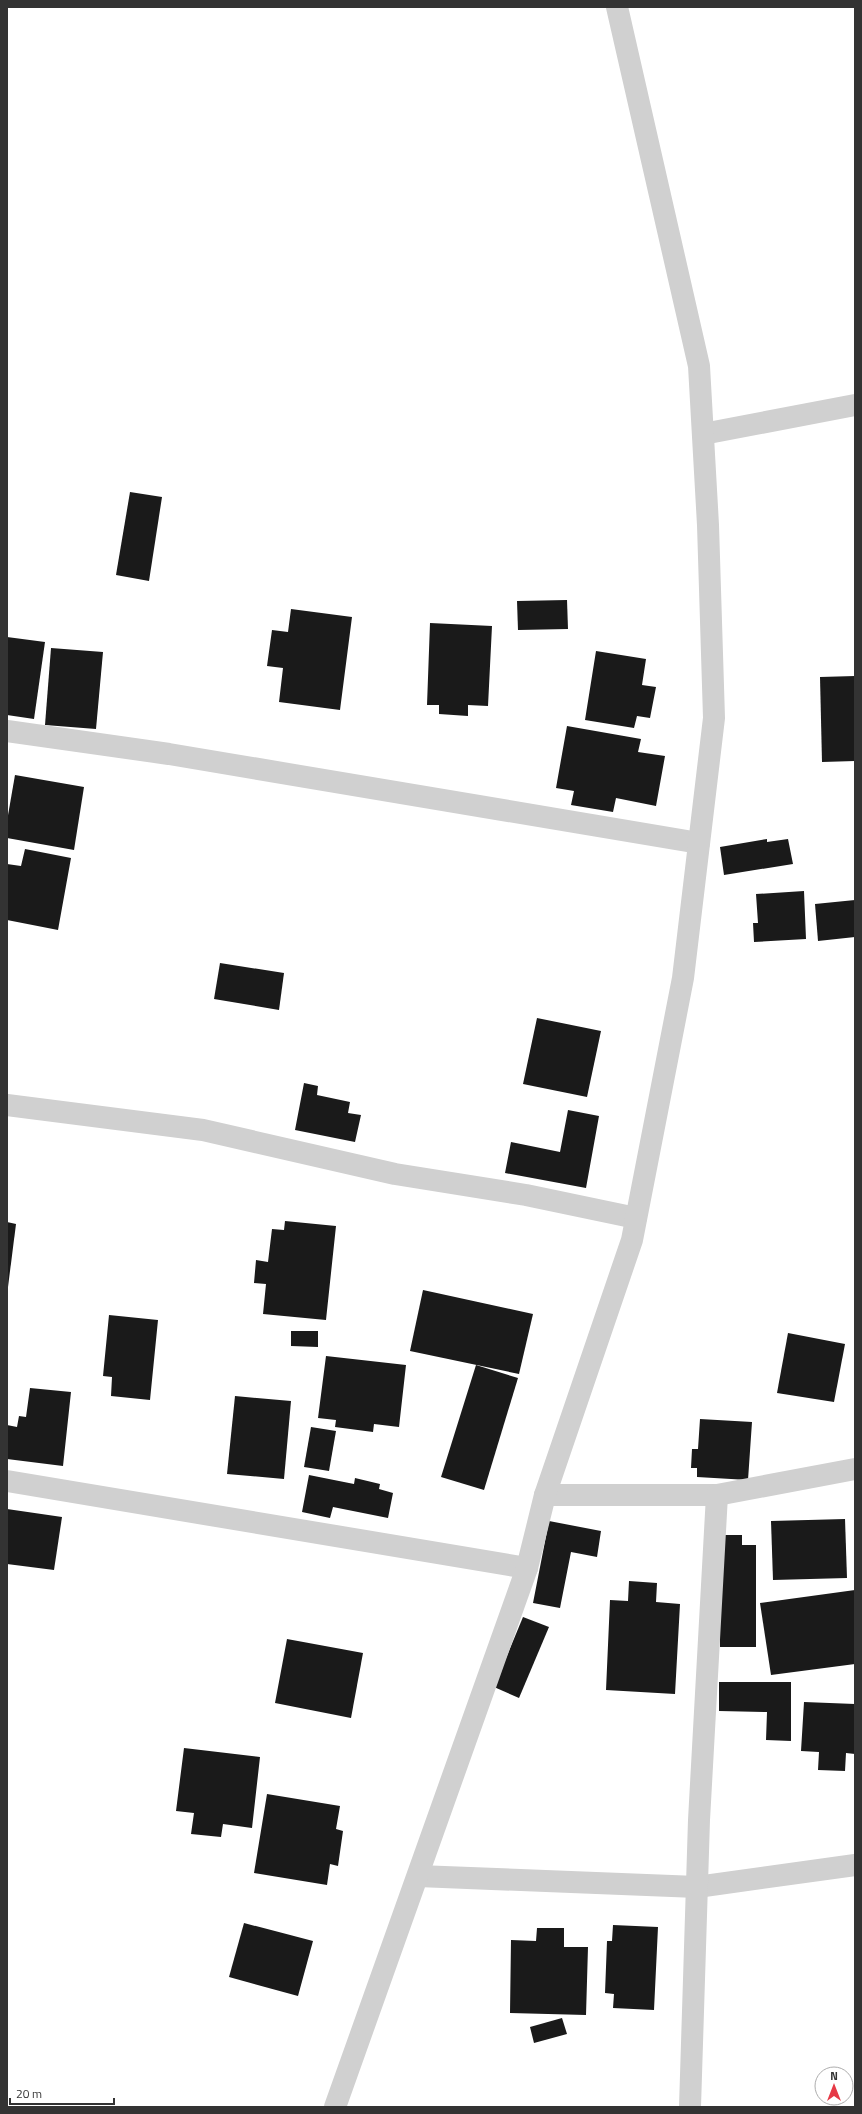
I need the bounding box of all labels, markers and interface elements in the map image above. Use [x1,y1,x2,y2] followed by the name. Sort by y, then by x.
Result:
[814,2066,854,2106] north arrow
[830,2068,838,2084] text: N
[10,2080,114,2106] scale bar
[16,2084,42,2103] text: 20 m

